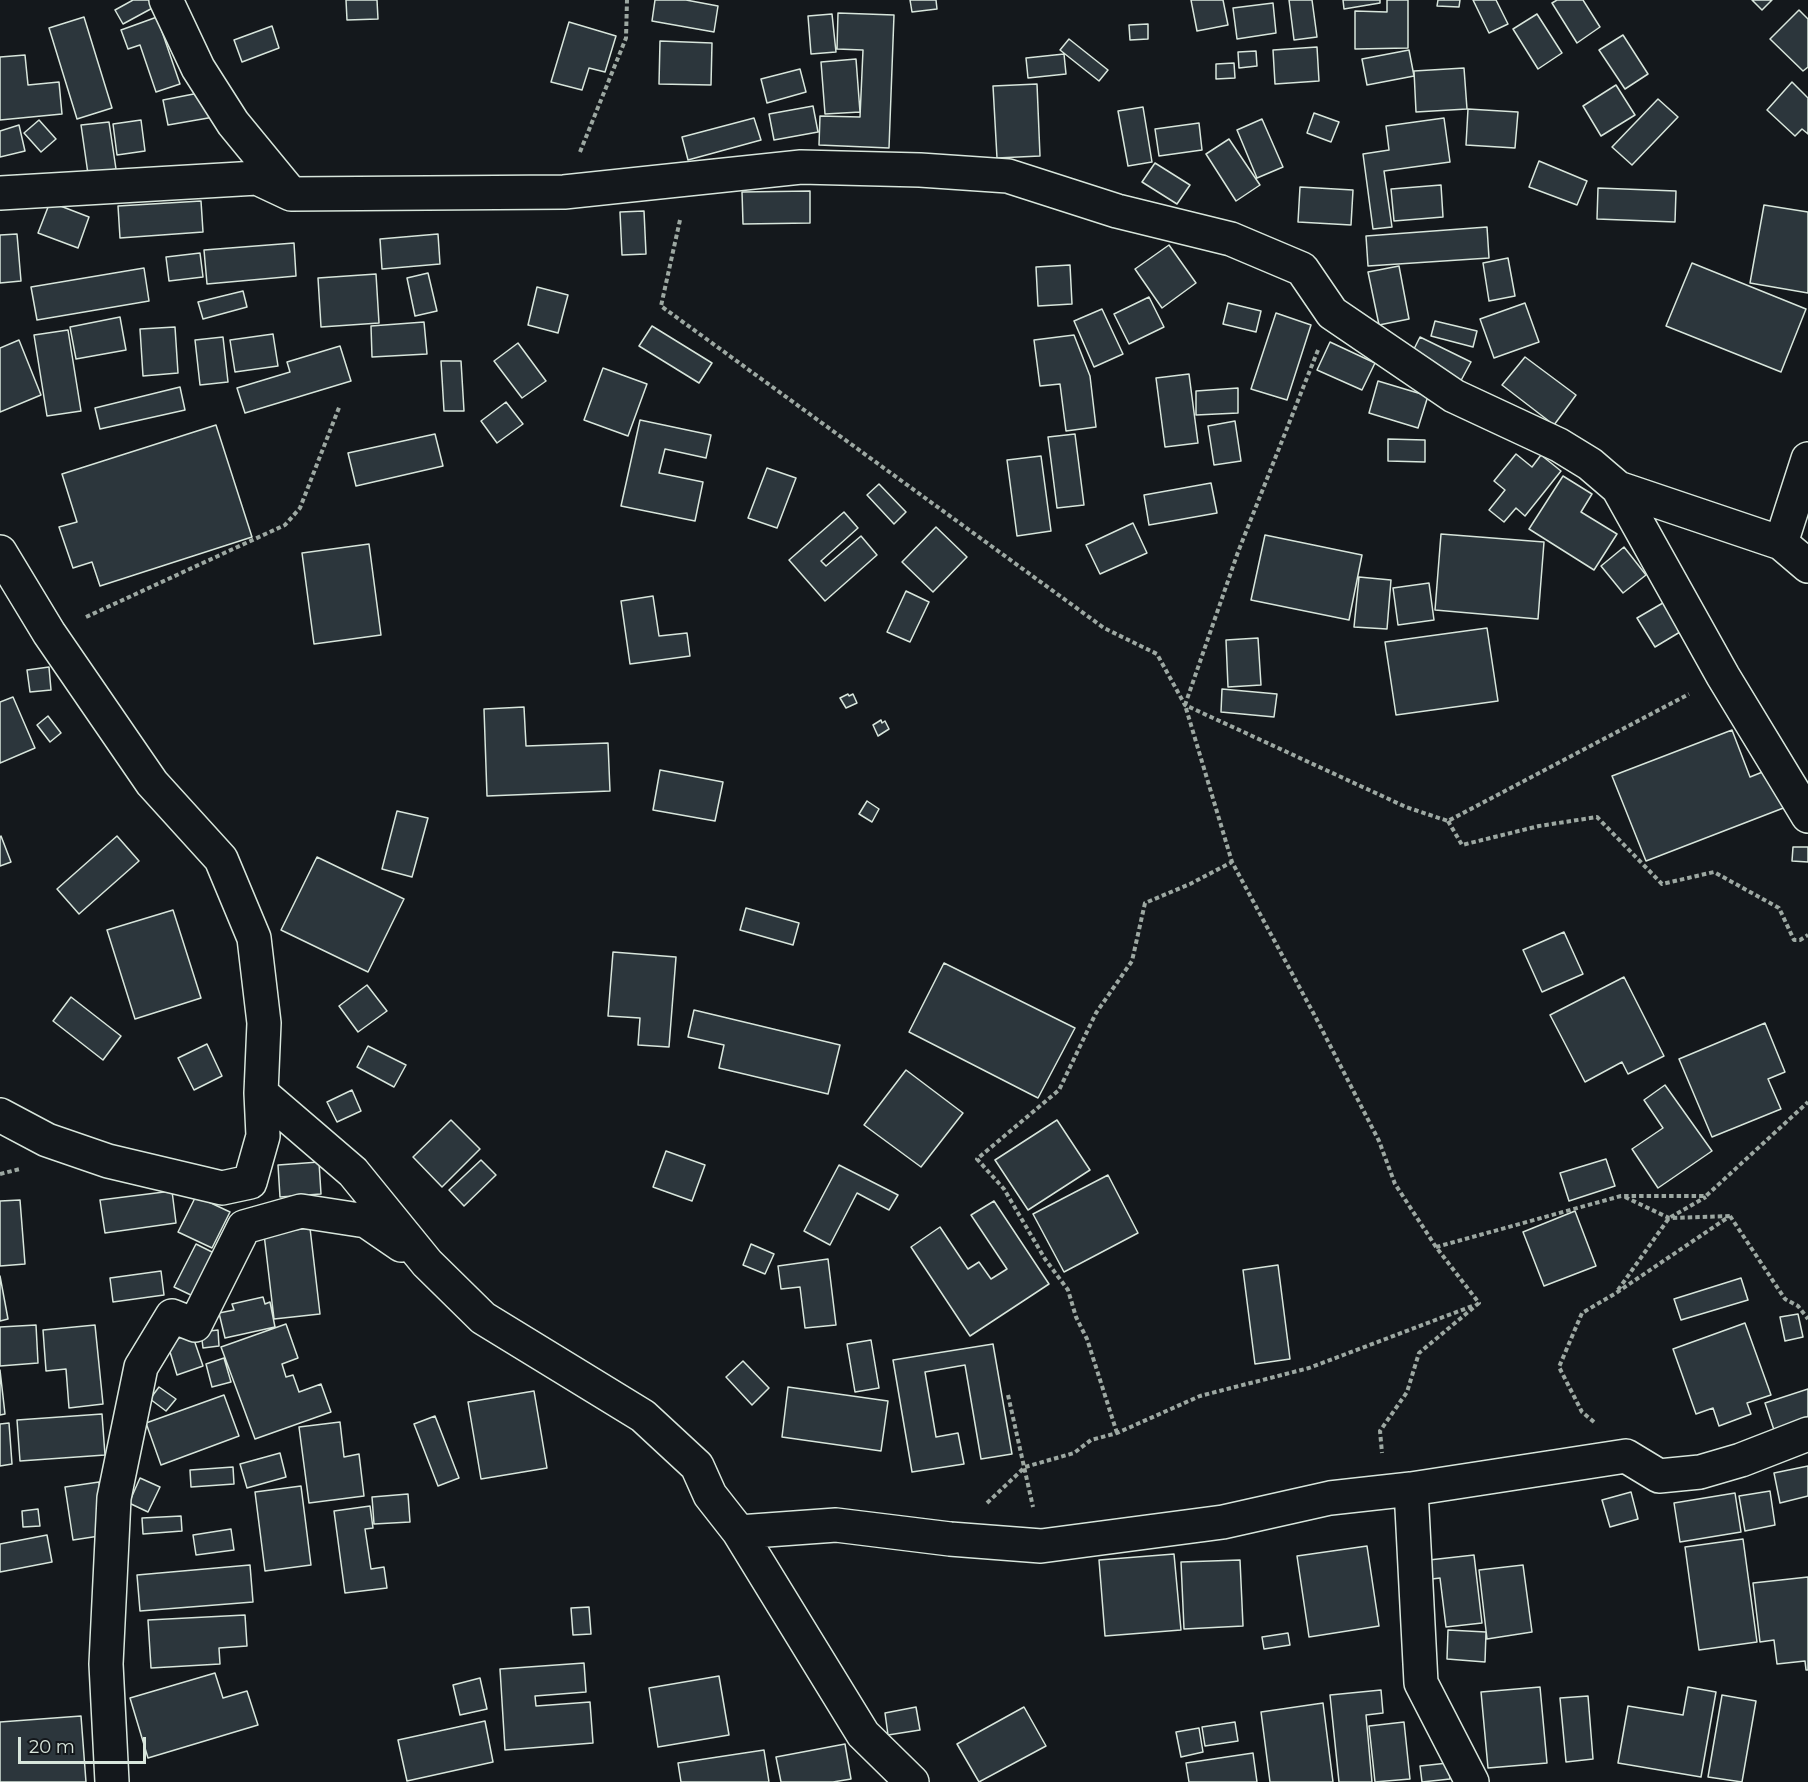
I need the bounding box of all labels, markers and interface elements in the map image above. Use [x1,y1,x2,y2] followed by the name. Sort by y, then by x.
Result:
[21,1725,148,1763] scale bar
[29,1736,75,1758] text: 20 m

